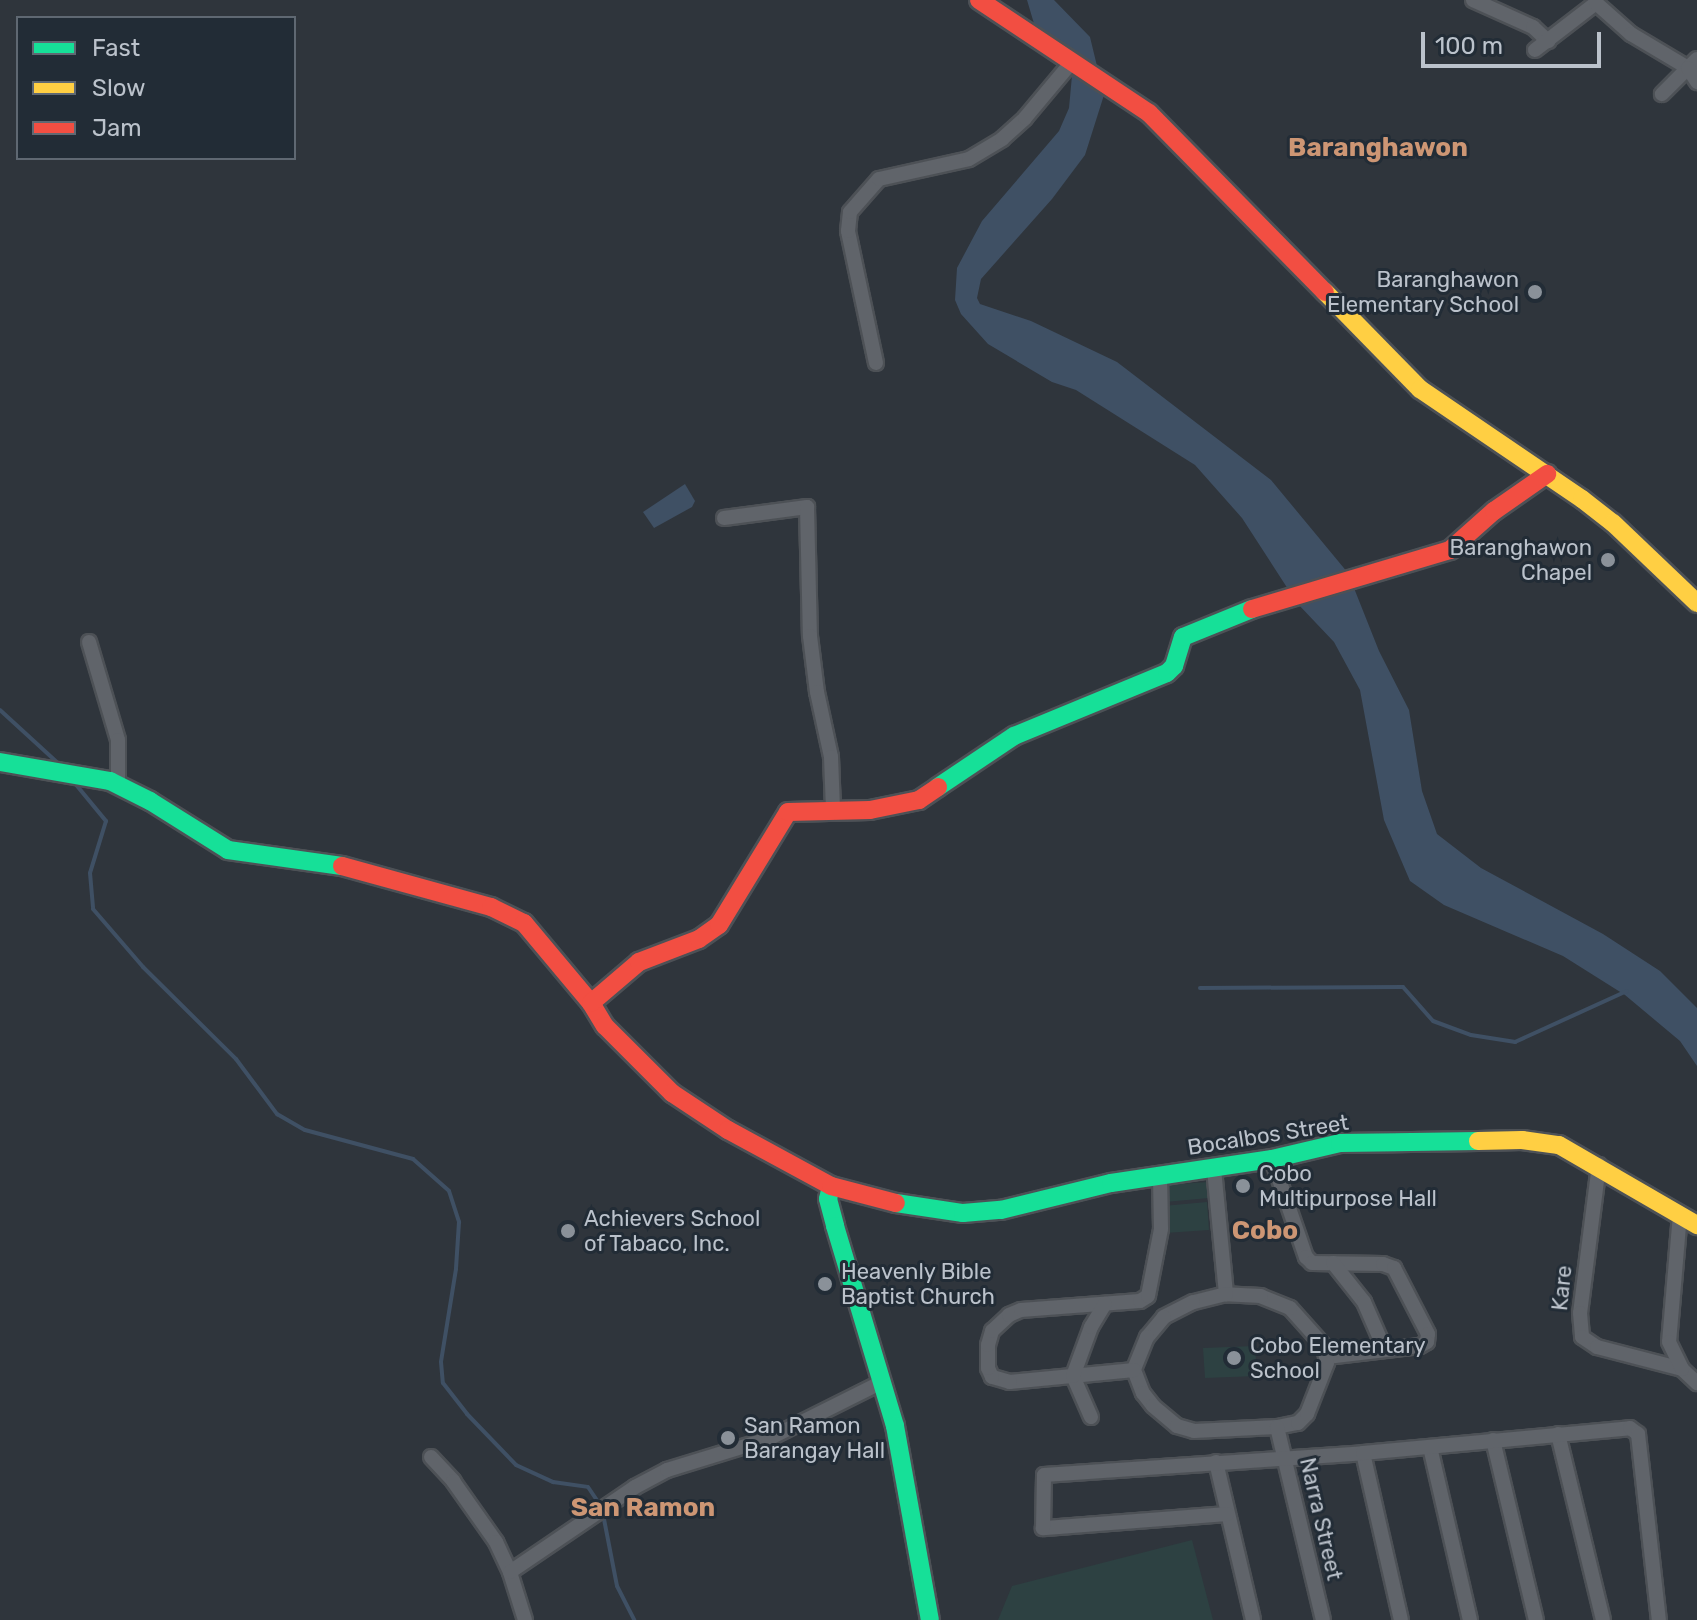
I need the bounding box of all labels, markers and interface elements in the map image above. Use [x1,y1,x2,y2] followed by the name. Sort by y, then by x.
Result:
[16,16,296,160] legend
[1425,16,1605,66] scale bar
[1435,32,1503,60] text: 100 m
[92,34,140,62] text: Fast
[92,74,145,102] text: Slow
[92,114,142,142] text: Jam
[1288,132,1468,164] district label: Baranghawon
[1326,266,1519,318] place label: Baranghawon Elementary School
[1526,283,1544,301] marker: Baranghawon Elementary School
[1450,534,1592,586] place label: Baranghawon Chapel
[1599,551,1617,569] marker: Baranghawon Chapel
[1185,1109,1351,1161] street label: Bocalbos Street
[1259,1160,1437,1212] place label: Cobo Multipurpose Hall
[1234,1177,1252,1195] marker: Cobo Multipurpose Hall
[584,1205,760,1256] place label: Achievers School of Tabaco, Inc.
[1232,1215,1298,1247] district label: Cobo
[559,1222,577,1240] marker: Achievers School of Tabaco, Inc.
[841,1258,995,1310] place label: Heavenly Bible Baptist Church
[1546,1264,1578,1312] street label: Kare
[816,1275,834,1293] marker: Heavenly Bible Baptist Church
[1250,1332,1426,1384] place label: Cobo Elementary School
[1225,1349,1243,1367] marker: Cobo Elementary School
[744,1412,886,1464] place label: San Ramon Barangay Hall
[719,1429,737,1447] marker: San Ramon Barangay Hall
[1294,1455,1348,1583] street label: Narra Street
[571,1492,715,1524] district label: San Ramon

